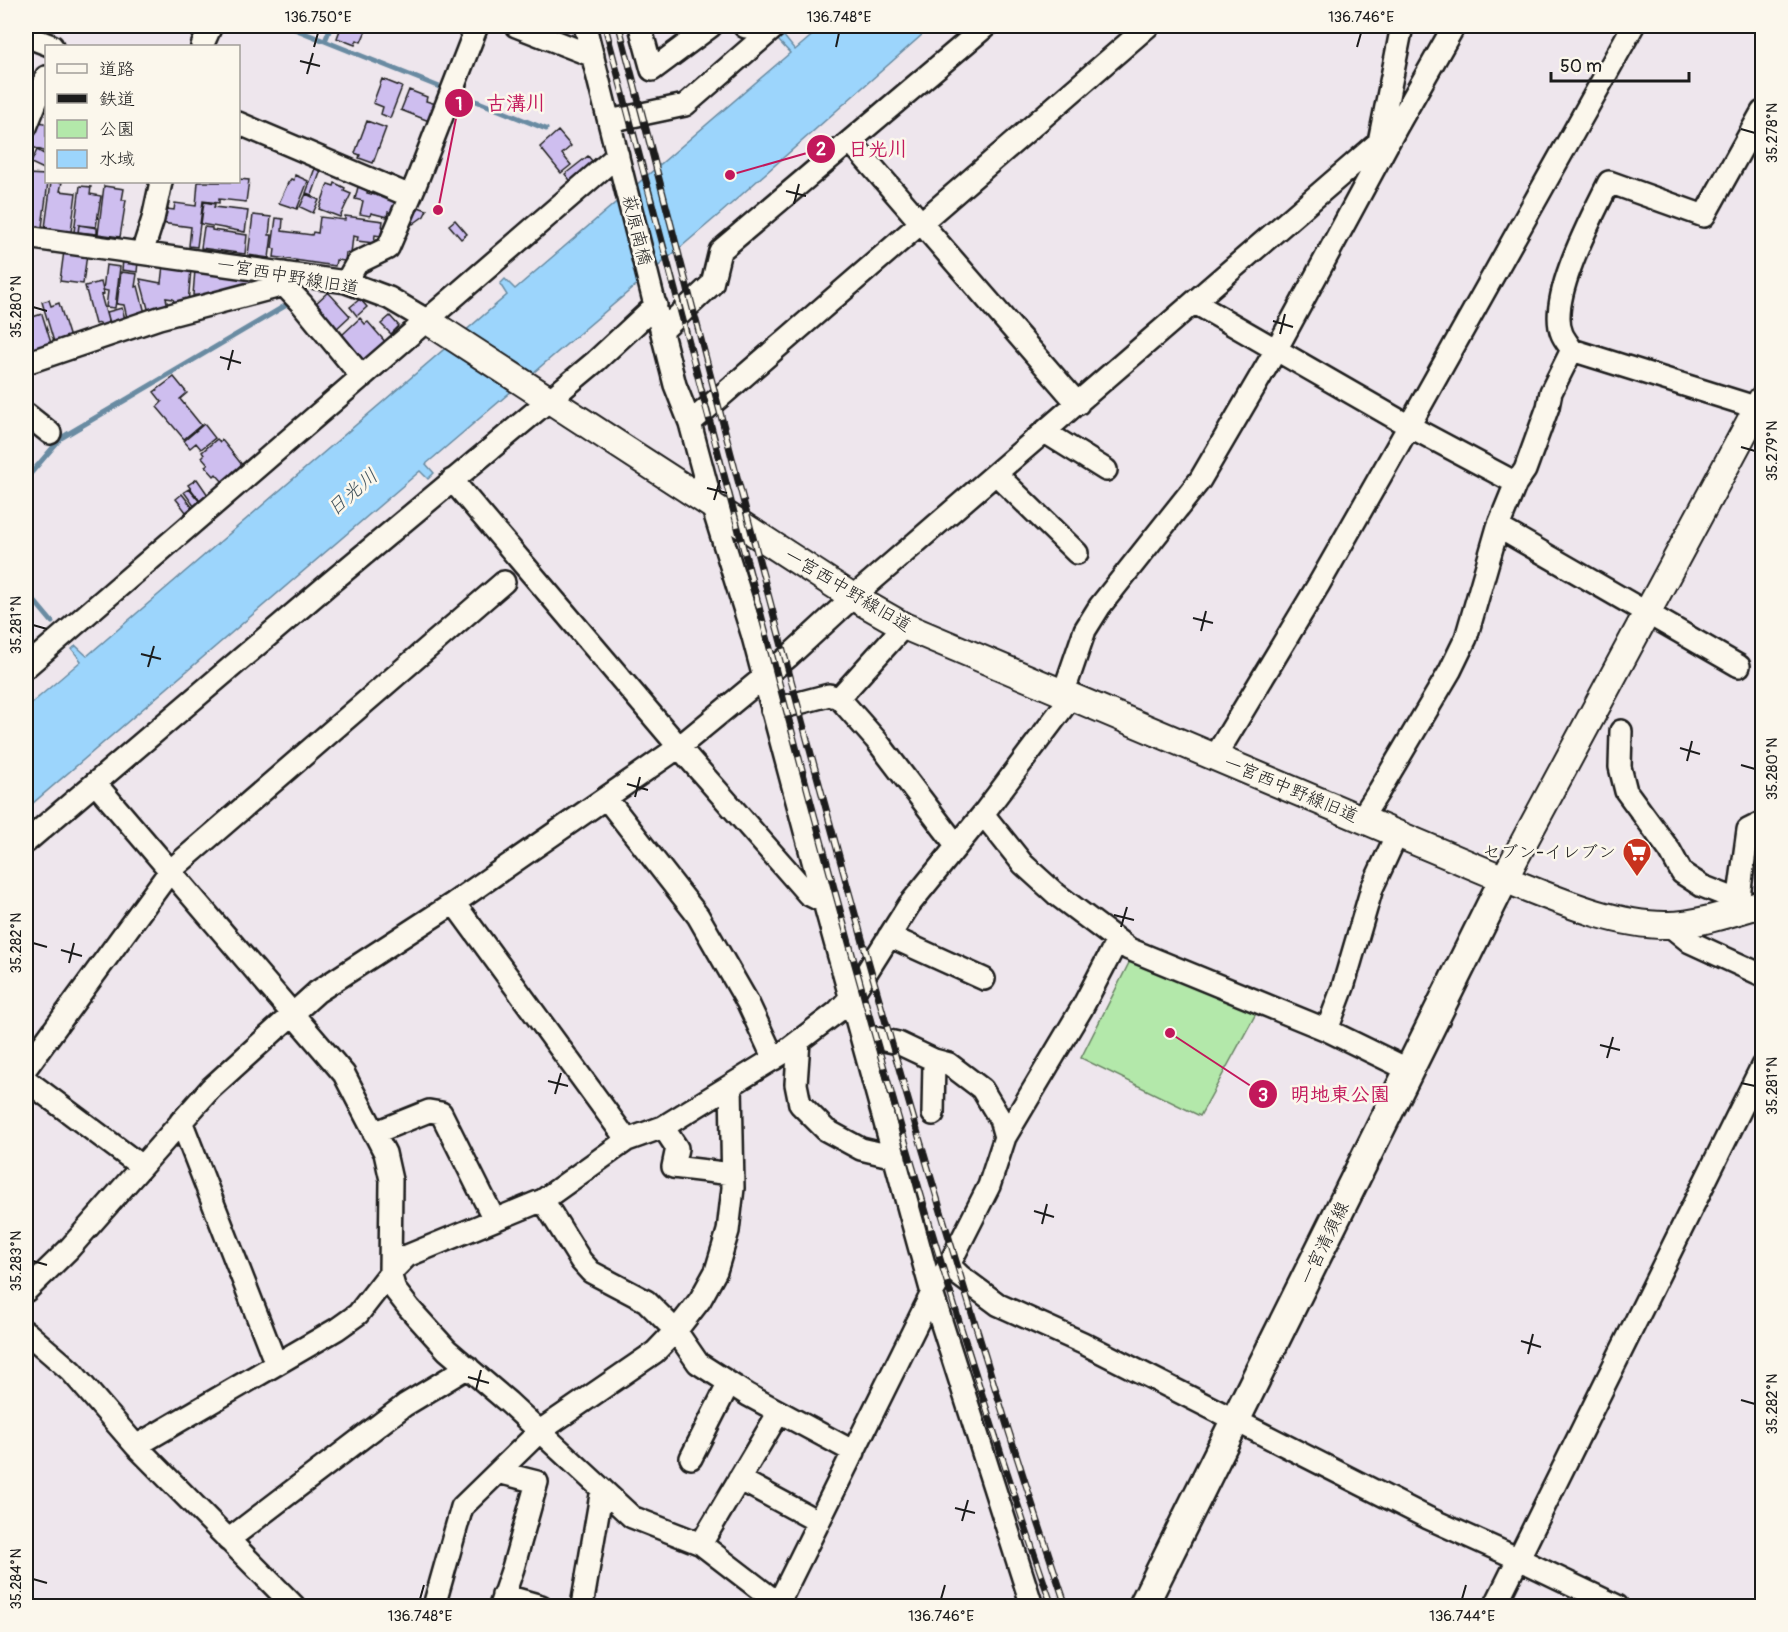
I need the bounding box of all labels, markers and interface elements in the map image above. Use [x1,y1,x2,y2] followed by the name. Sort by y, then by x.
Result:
[285,8,352,27] text: 136.750°E
[807,8,872,27] text: 136.748°E
[1328,8,1394,27] text: 136.746°E
[45,45,240,183] legend
[1551,45,1689,83] scale bar
[1560,55,1602,78] text: 50 m
[99,58,135,81] text: 道路
[444,84,558,122] callout: 古溝川
[99,88,135,111] text: 鉄道
[486,91,546,116] text: 古溝川
[455,93,463,116] text: 1
[1763,103,1782,163] text: 35.278°N
[99,118,135,141] text: 公園
[806,130,920,168] callout: 日光川
[848,137,908,162] text: 日光川
[816,138,826,161] text: 2
[99,148,135,171] text: 水域
[617,192,656,268] street label: 萩原南橋
[215,253,361,300] street label: 一宮西中野線旧道
[7,276,26,338] text: 35.280°N
[1763,421,1782,481] text: 35.279°N
[321,463,383,521] water label: 日光川
[780,543,915,637] street label: 一宮西中野線旧道
[7,596,26,654] text: 35.281°N
[1763,738,1782,800] text: 35.280°N
[1220,751,1362,828] street label: 一宮西中野線旧道
[1621,836,1653,878] supermarket icon: セブン-イレブン
[1482,841,1616,864] place label: セブン-イレブン
[7,913,26,973] text: 35.282°N
[1763,1057,1782,1115] text: 35.281°N
[1248,1075,1402,1113] callout: 明地東公園
[1290,1082,1390,1107] text: 明地東公園
[1258,1084,1268,1107] text: 3
[1294,1198,1355,1289] street label: 一宮清須線
[7,1231,26,1291] text: 35.283°N
[1763,1374,1782,1434] text: 35.282°N
[7,1548,26,1610] text: 35.284°N
[388,1607,453,1626] text: 136.748°E
[908,1607,974,1626] text: 136.746°E
[1429,1607,1495,1626] text: 136.744°E

